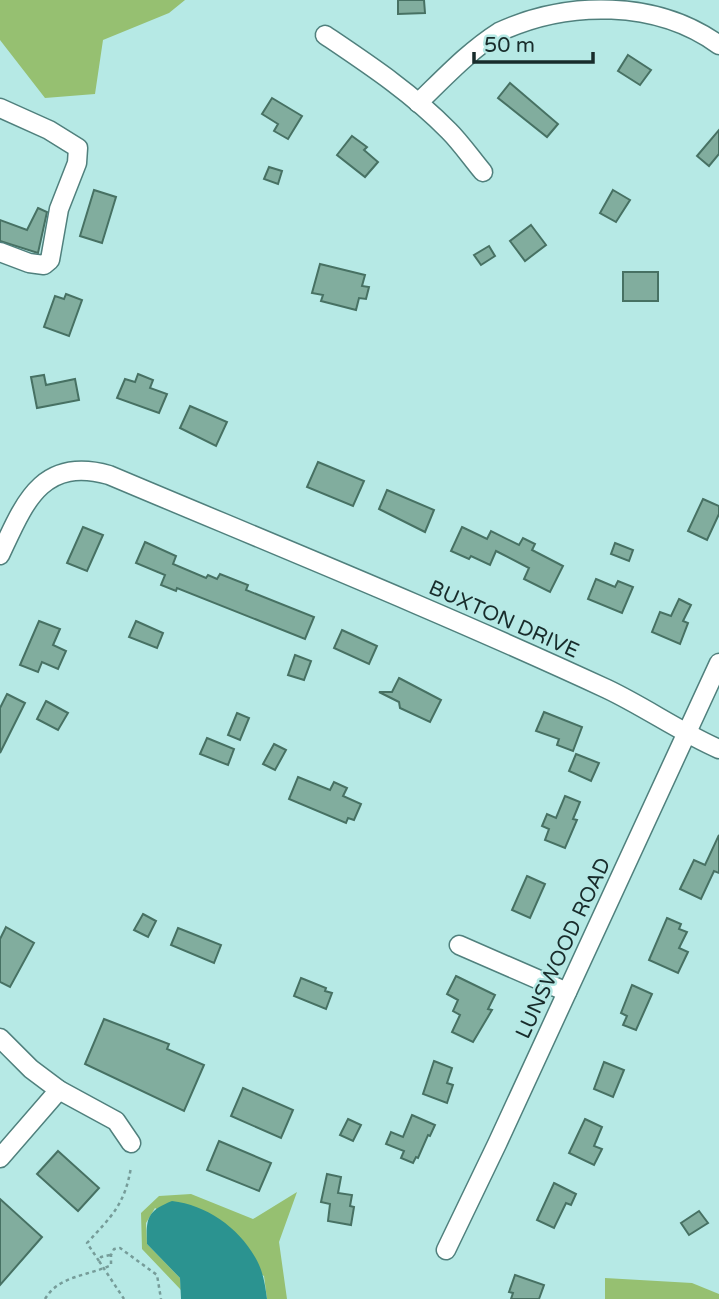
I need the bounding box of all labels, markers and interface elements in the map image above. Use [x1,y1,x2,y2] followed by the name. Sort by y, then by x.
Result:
[474,21,593,65] scale bar
[484,33,535,58] text: 50 m
[425,575,583,664] street label: BUXTON DRIVE
[510,854,616,1043] street label: LUNSWOOD ROAD

